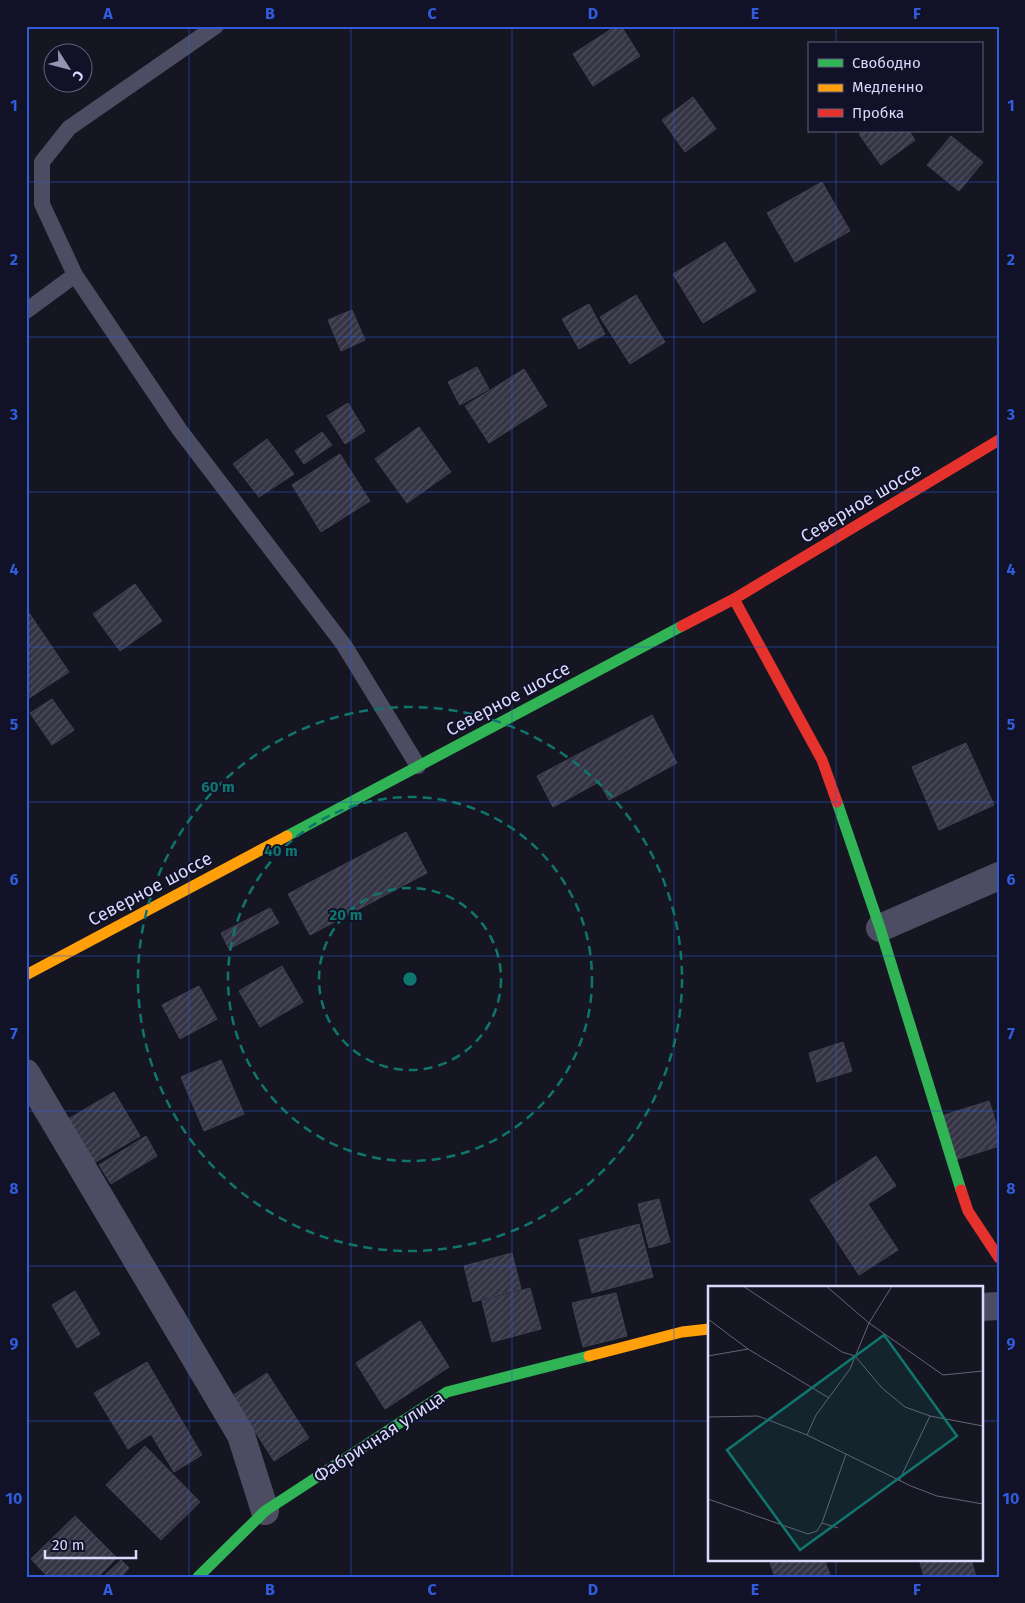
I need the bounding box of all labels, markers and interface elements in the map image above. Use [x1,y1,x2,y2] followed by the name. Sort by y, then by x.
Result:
[102,4,113,23] text: A
[265,4,275,23] text: B
[427,4,437,23] text: C
[588,4,598,23] text: D
[751,4,759,23] text: E
[913,4,921,23] text: F
[42,42,92,92] north arrow
[808,42,982,132] legend
[852,54,921,72] text: Свободно
[69,67,87,84] text: С
[852,78,924,96] text: Медленно
[10,96,18,115] text: 1
[1007,96,1015,115] text: 1
[852,104,904,122] text: Пробка
[10,250,18,269] text: 2
[1007,250,1015,269] text: 2
[9,405,18,424] text: 3
[1006,405,1015,424] text: 3
[797,458,925,548] street label: Северное шоссе
[9,560,19,579] text: 4
[1006,560,1016,579] text: 4
[442,657,574,741] street label: Северное шоссе
[10,715,19,734] text: 5
[1007,715,1016,734] text: 5
[201,778,235,796] text: 60 m
[264,842,298,860] text: 40 m
[84,847,216,931] street label: Северное шоссе
[9,870,19,889] text: 6
[1006,870,1016,889] text: 6
[330,906,362,924] text: 20 m
[401,970,419,988] centre of rings
[10,1024,18,1043] text: 7
[1007,1024,1015,1043] text: 7
[9,1179,19,1198] text: 8
[1006,1179,1016,1198] text: 8
[708,1286,982,1560] inset map
[10,1334,19,1353] text: 9
[1007,1334,1016,1353] text: 9
[309,1387,449,1487] street label: Фабричная улица
[6,1489,22,1508] text: 10
[1003,1489,1019,1508] text: 10
[45,1528,136,1560] scale bar
[52,1536,85,1554] text: 20 m
[102,1580,113,1599] text: A
[265,1580,275,1599] text: B
[427,1580,437,1599] text: C
[588,1580,598,1599] text: D
[751,1580,759,1599] text: E
[913,1580,921,1599] text: F

